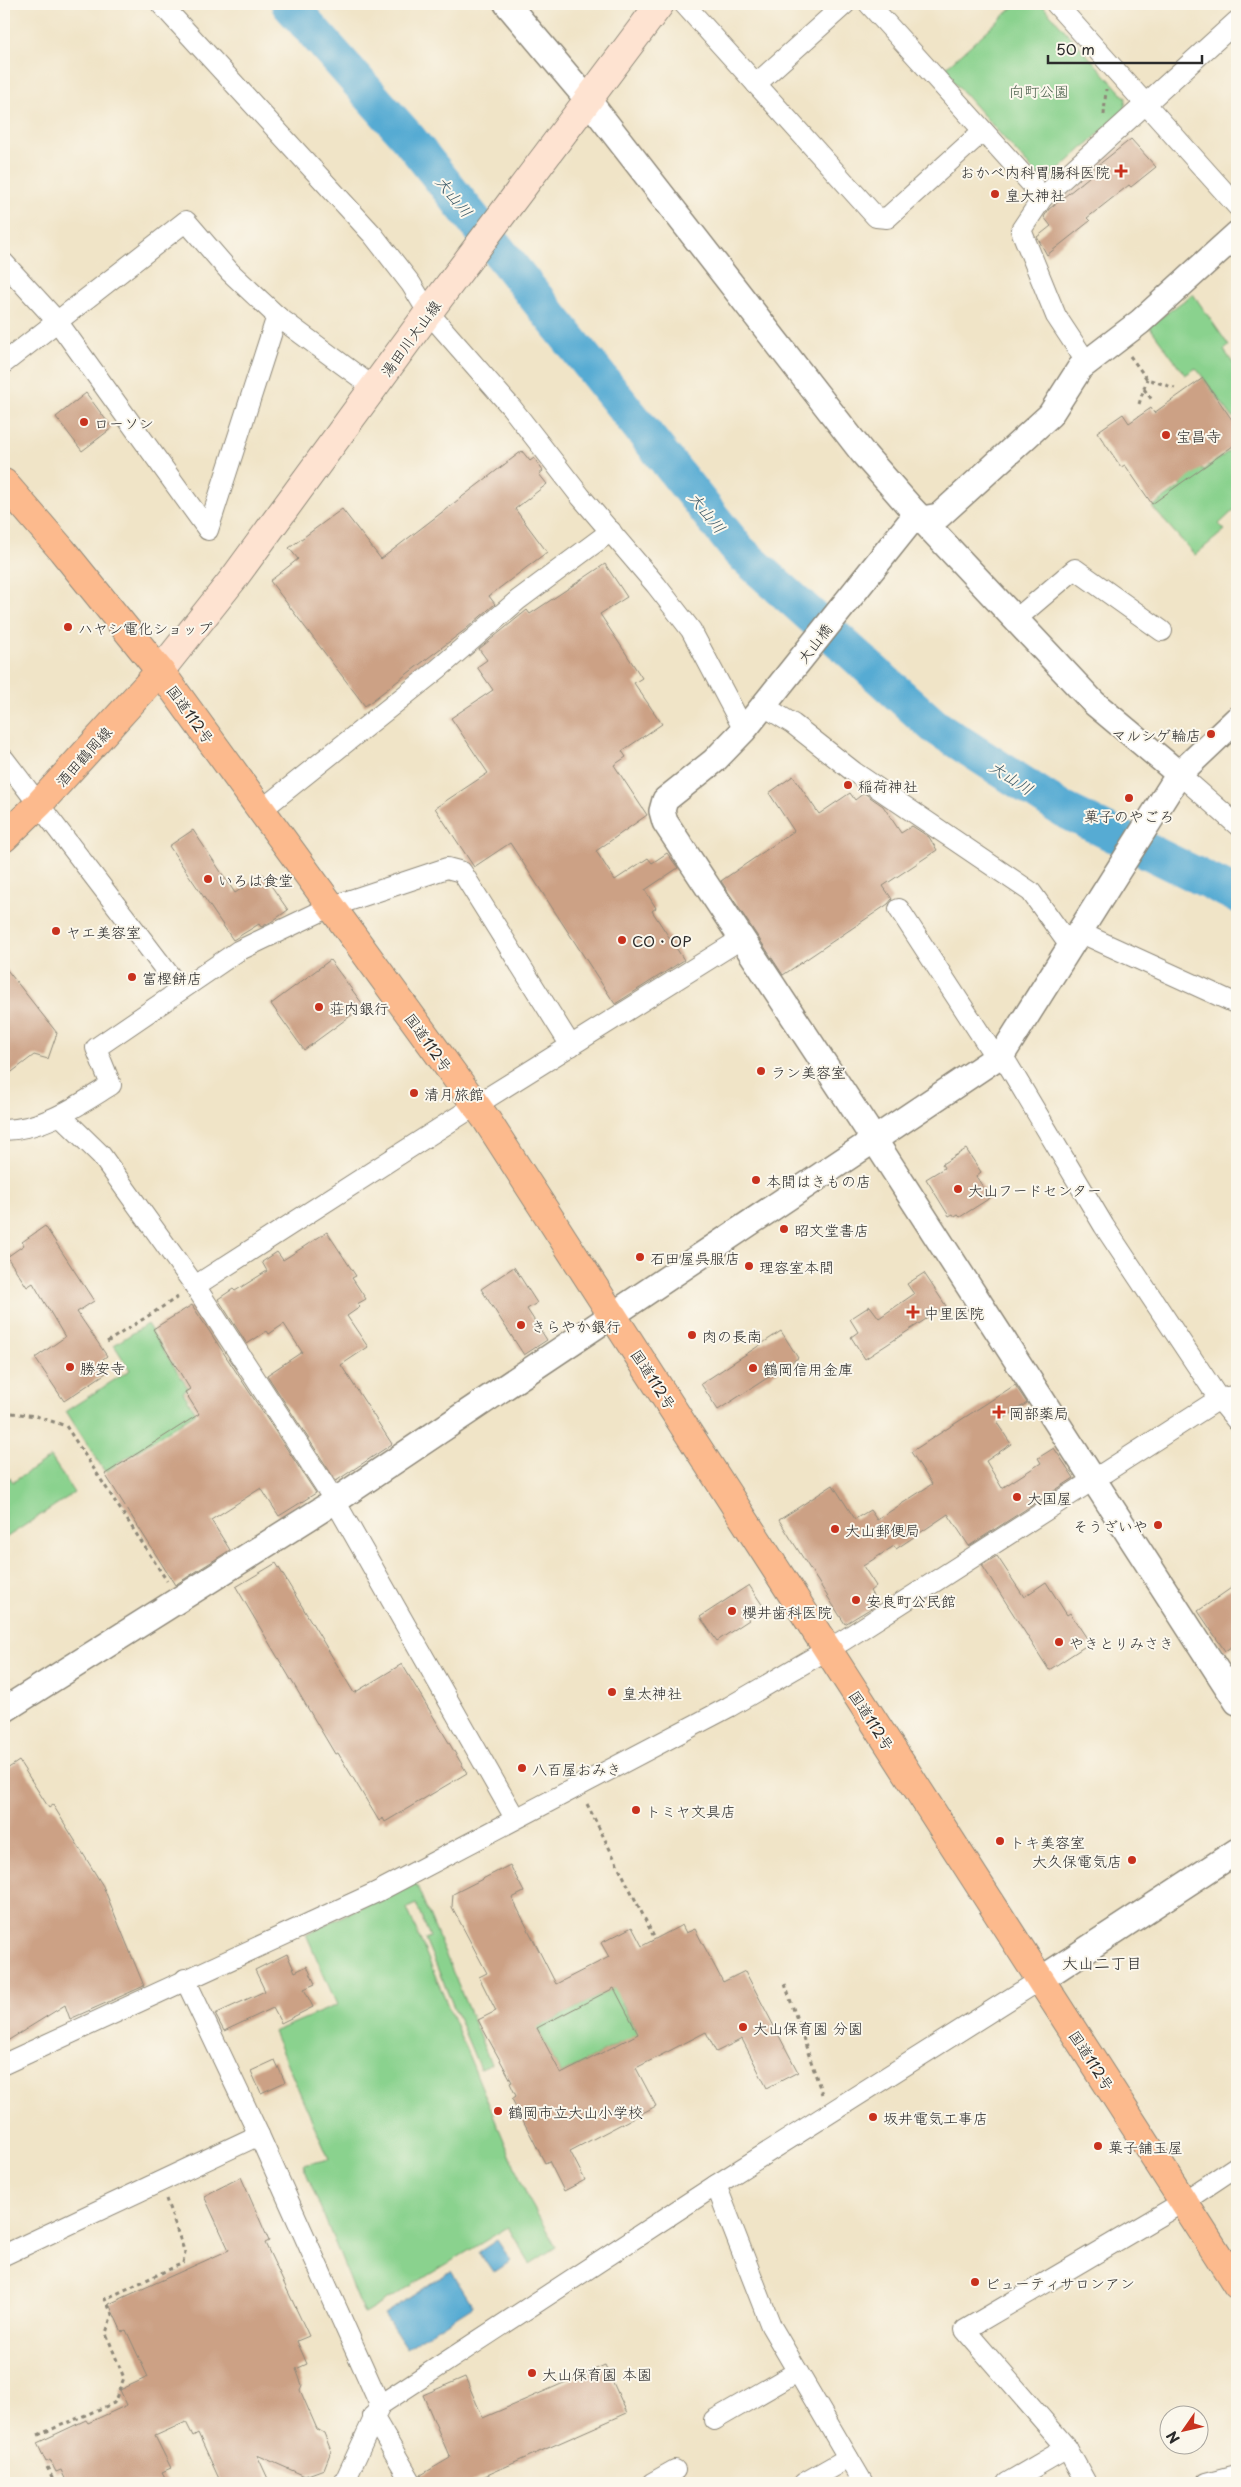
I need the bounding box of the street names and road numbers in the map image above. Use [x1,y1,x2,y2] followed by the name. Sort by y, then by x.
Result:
[374,295,446,381] street label: 湯田川大山線
[791,618,837,668] street label: 大山橋
[162,680,220,748] street label: 国道112号
[49,720,117,792] street label: 酒田鶴岡線
[400,1008,458,1076] street label: 国道112号
[626,1344,682,1414] street label: 国道112号
[844,1685,900,1755] street label: 国道112号
[1064,2025,1120,2095] street label: 国道112号

